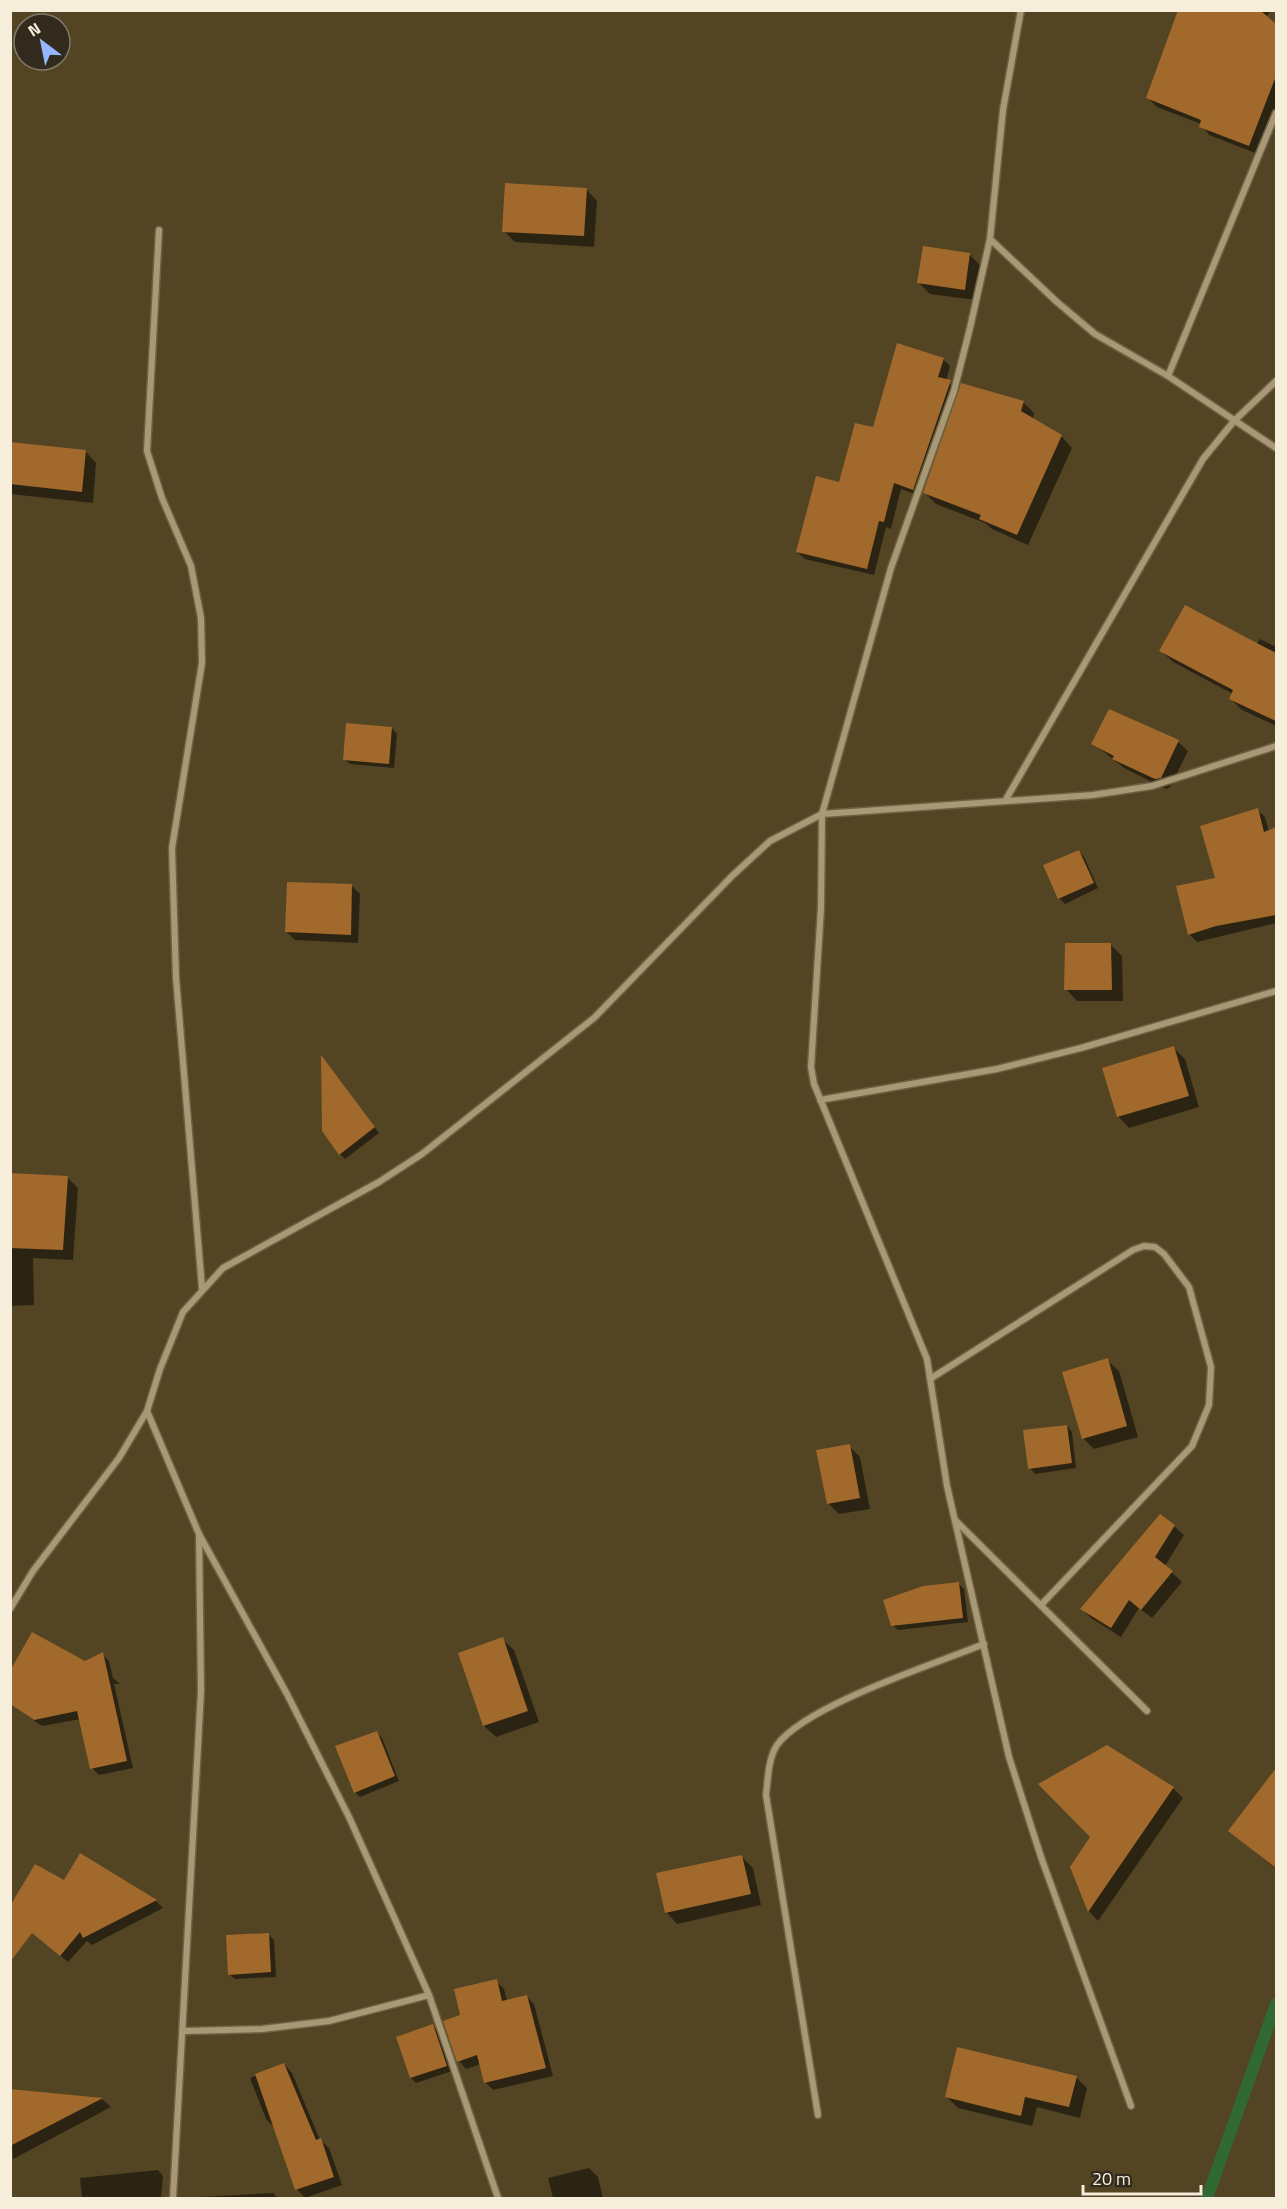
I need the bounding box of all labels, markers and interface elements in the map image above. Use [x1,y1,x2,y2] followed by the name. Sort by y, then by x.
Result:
[12,12,72,72] north arrow
[23,16,45,42] text: N
[1083,2158,1202,2196] scale bar
[1092,2165,1131,2192] text: 20 m

